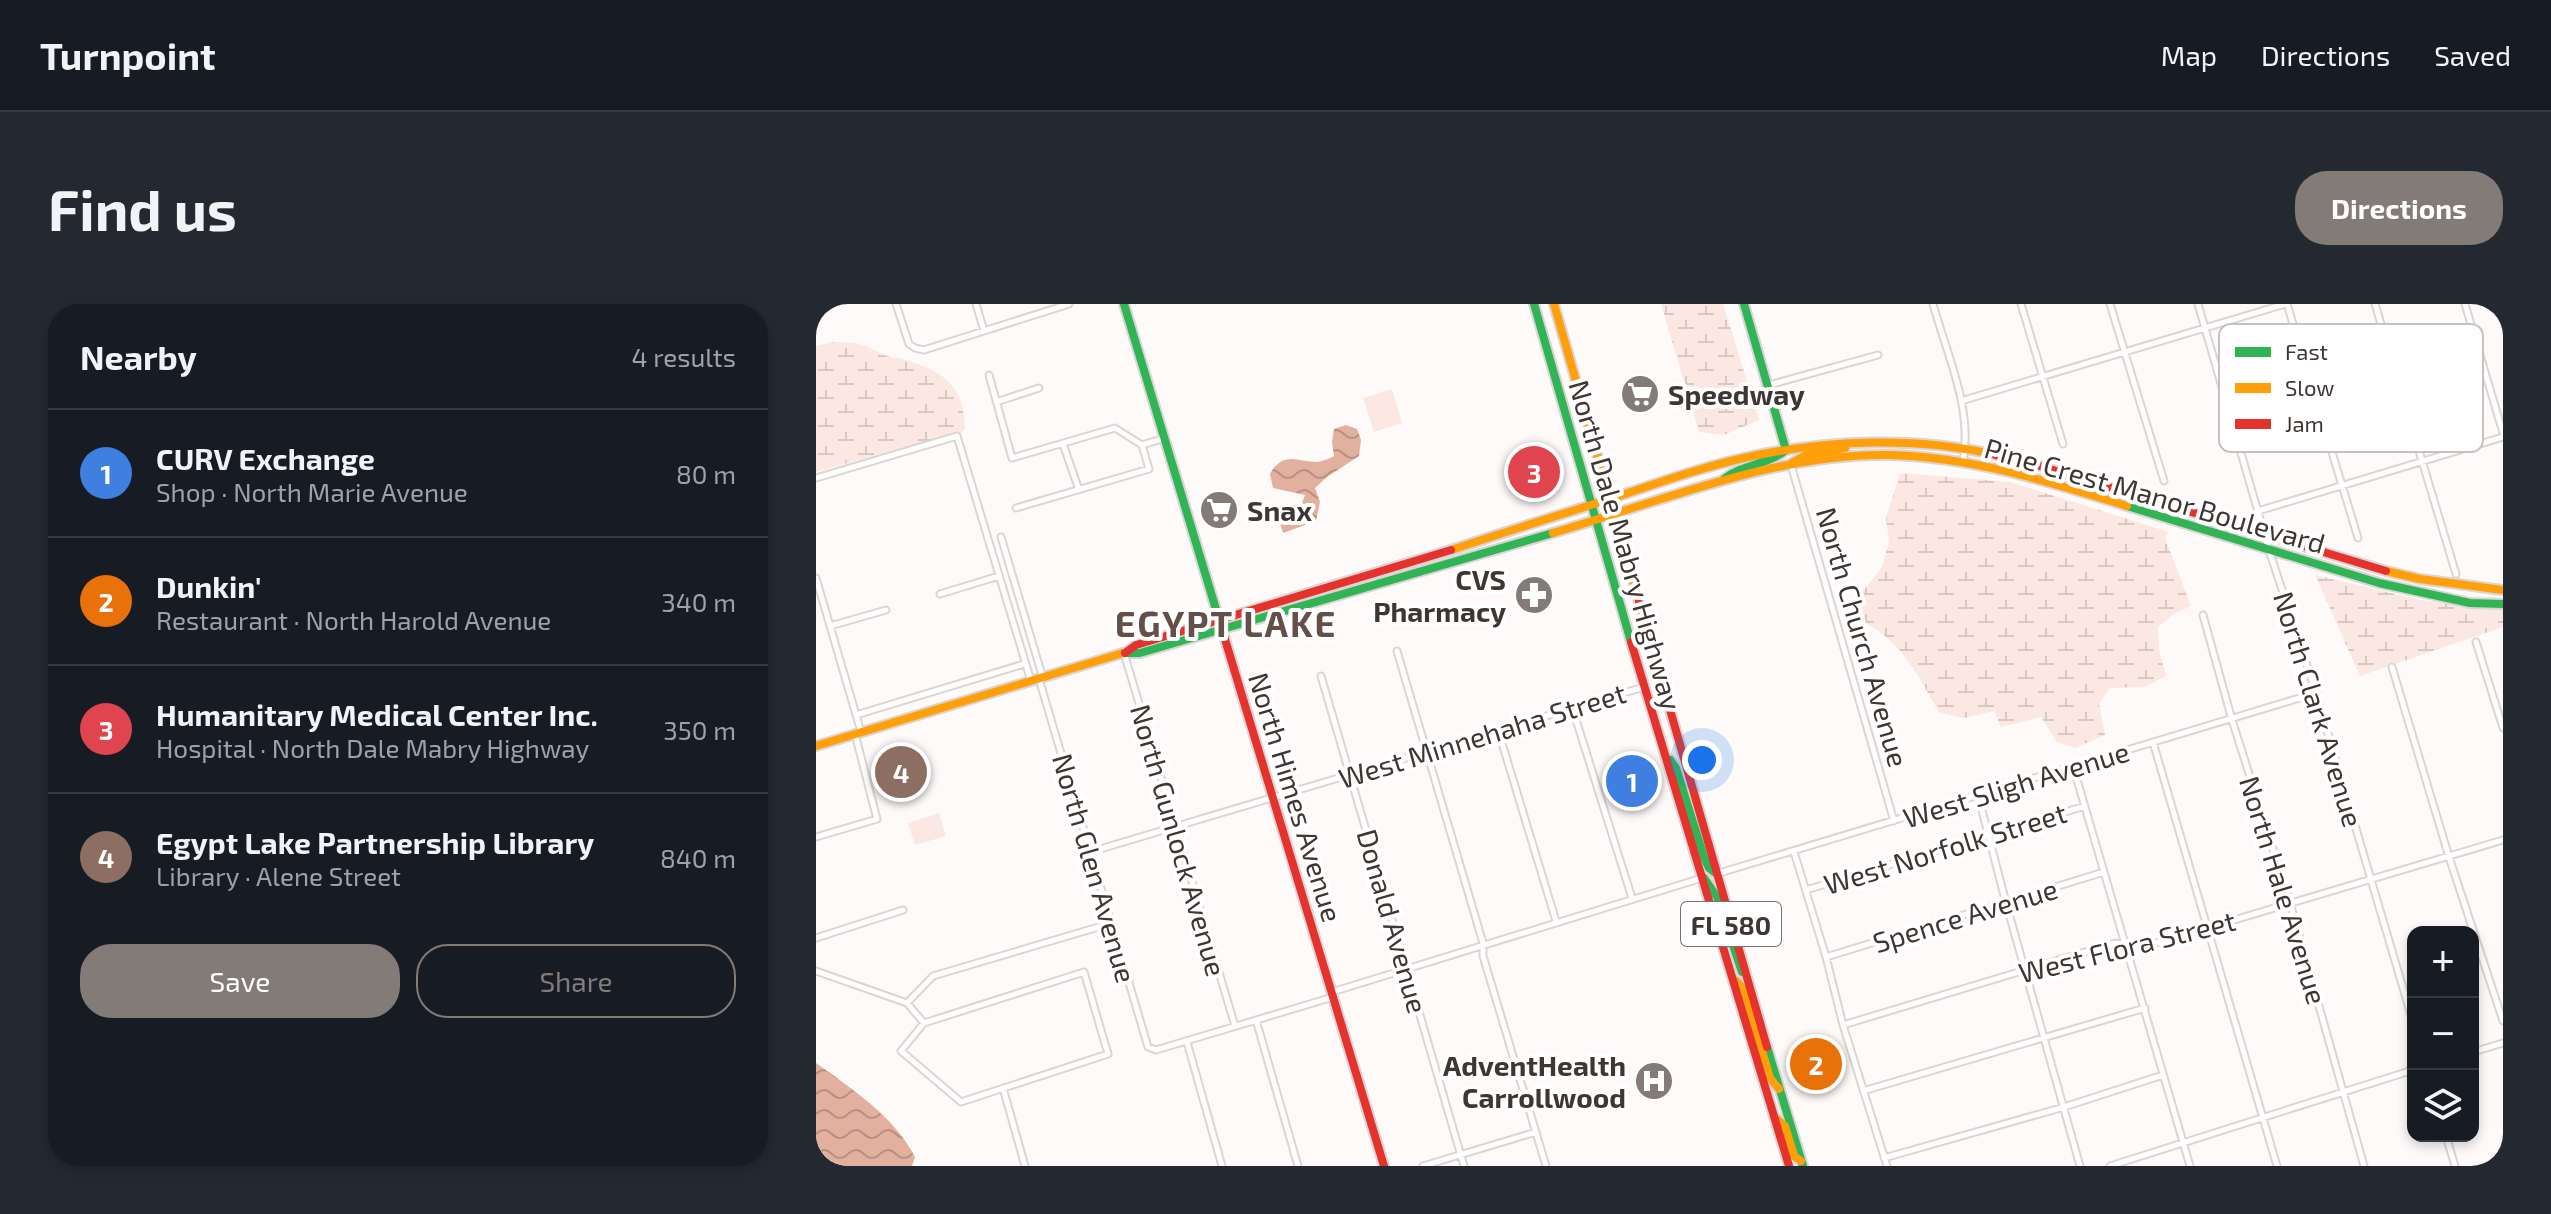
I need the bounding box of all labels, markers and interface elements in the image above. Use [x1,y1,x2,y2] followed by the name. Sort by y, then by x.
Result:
[40,32,216,78] text: Turnpoint
[2161,38,2217,72] text: Map
[2261,38,2390,72] text: Directions
[2434,38,2511,72] text: Saved
[2295,171,2503,245] button: Directions
[48,175,237,242] text: Find us
[2219,324,2483,452] legend
[80,336,197,377] text: Nearby
[2285,338,2328,364] text: Fast
[631,341,736,372] text: 4 results
[1619,373,1661,415] supermarket icon: Speedway
[2285,374,2334,400] text: Slow
[1563,376,1690,714] street label: North Dale Mabry Highway
[1668,377,1805,411] place label: Speedway
[2285,410,2324,436] text: Jam
[1981,430,2329,560] street label: Pine Crest Manor Boulevard
[156,440,375,476] text: CURV Exchange
[1508,442,1560,502] pin: 3
[100,458,112,489] text: 1
[676,458,736,489] text: 80 m
[156,476,468,507] text: Shop · North Marie Avenue
[1198,489,1240,531] supermarket icon: Snax
[1247,493,1312,527] place label: Snax
[1810,503,1916,771] street label: North Church Avenue
[1373,562,1506,628] place label: CVS Pharmacy
[156,568,261,604] text: Dunkin'
[1513,574,1555,616] pharmacy icon: CVS Pharmacy
[98,586,114,617] text: 2
[661,586,736,617] text: 340 m
[2267,587,2371,831] street label: North Clark Avenue
[1115,601,1337,644] district label: EGYPT LAKE
[156,604,551,635] text: Restaurant · North Harold Avenue
[1242,668,1350,926] street label: North Himes Avenue
[1334,675,1630,795] street label: West Minnehaha Street
[156,696,598,732] text: Humanitary Medical Center Inc.
[1124,700,1234,980] street label: North Gunlock Avenue
[99,714,113,745] text: 3
[663,714,736,745] text: 350 m
[156,732,589,763] text: Hospital · North Dale Mabry Highway
[1899,733,2133,835] street label: West Sligh Avenue
[1682,740,1722,780] your location
[875,742,927,802] pin: 4
[1046,750,1144,986] street label: North Glen Avenue
[1606,751,1658,811] pin: 1
[2233,772,2335,1008] street label: North Hale Avenue
[1820,795,2070,901] street label: West Norfolk Street
[156,824,594,860] text: Egypt Lake Partnership Library
[1350,825,1436,1017] street label: Donald Avenue
[98,842,114,873] text: 4
[660,842,736,873] text: 840 m
[156,860,401,891] text: Library · Alene Street
[1869,871,2061,959] street label: Spence Avenue
[1681,902,1781,946] road number: FL 580
[2015,903,2239,989] street label: West Flora Street
[2407,926,2479,1142] map controls
[2407,926,2479,998] button: +
[80,944,400,1018] button: Save
[416,944,736,1018] button: Share
[2407,998,2479,1070] button: −
[1790,1034,1842,1094] pin: 2
[1443,1048,1626,1114] place label: AdventHealth Carrollwood
[1633,1060,1675,1102] hospital icon: AdventHealth Carrollwood
[2407,1070,2479,1142] button: layers

